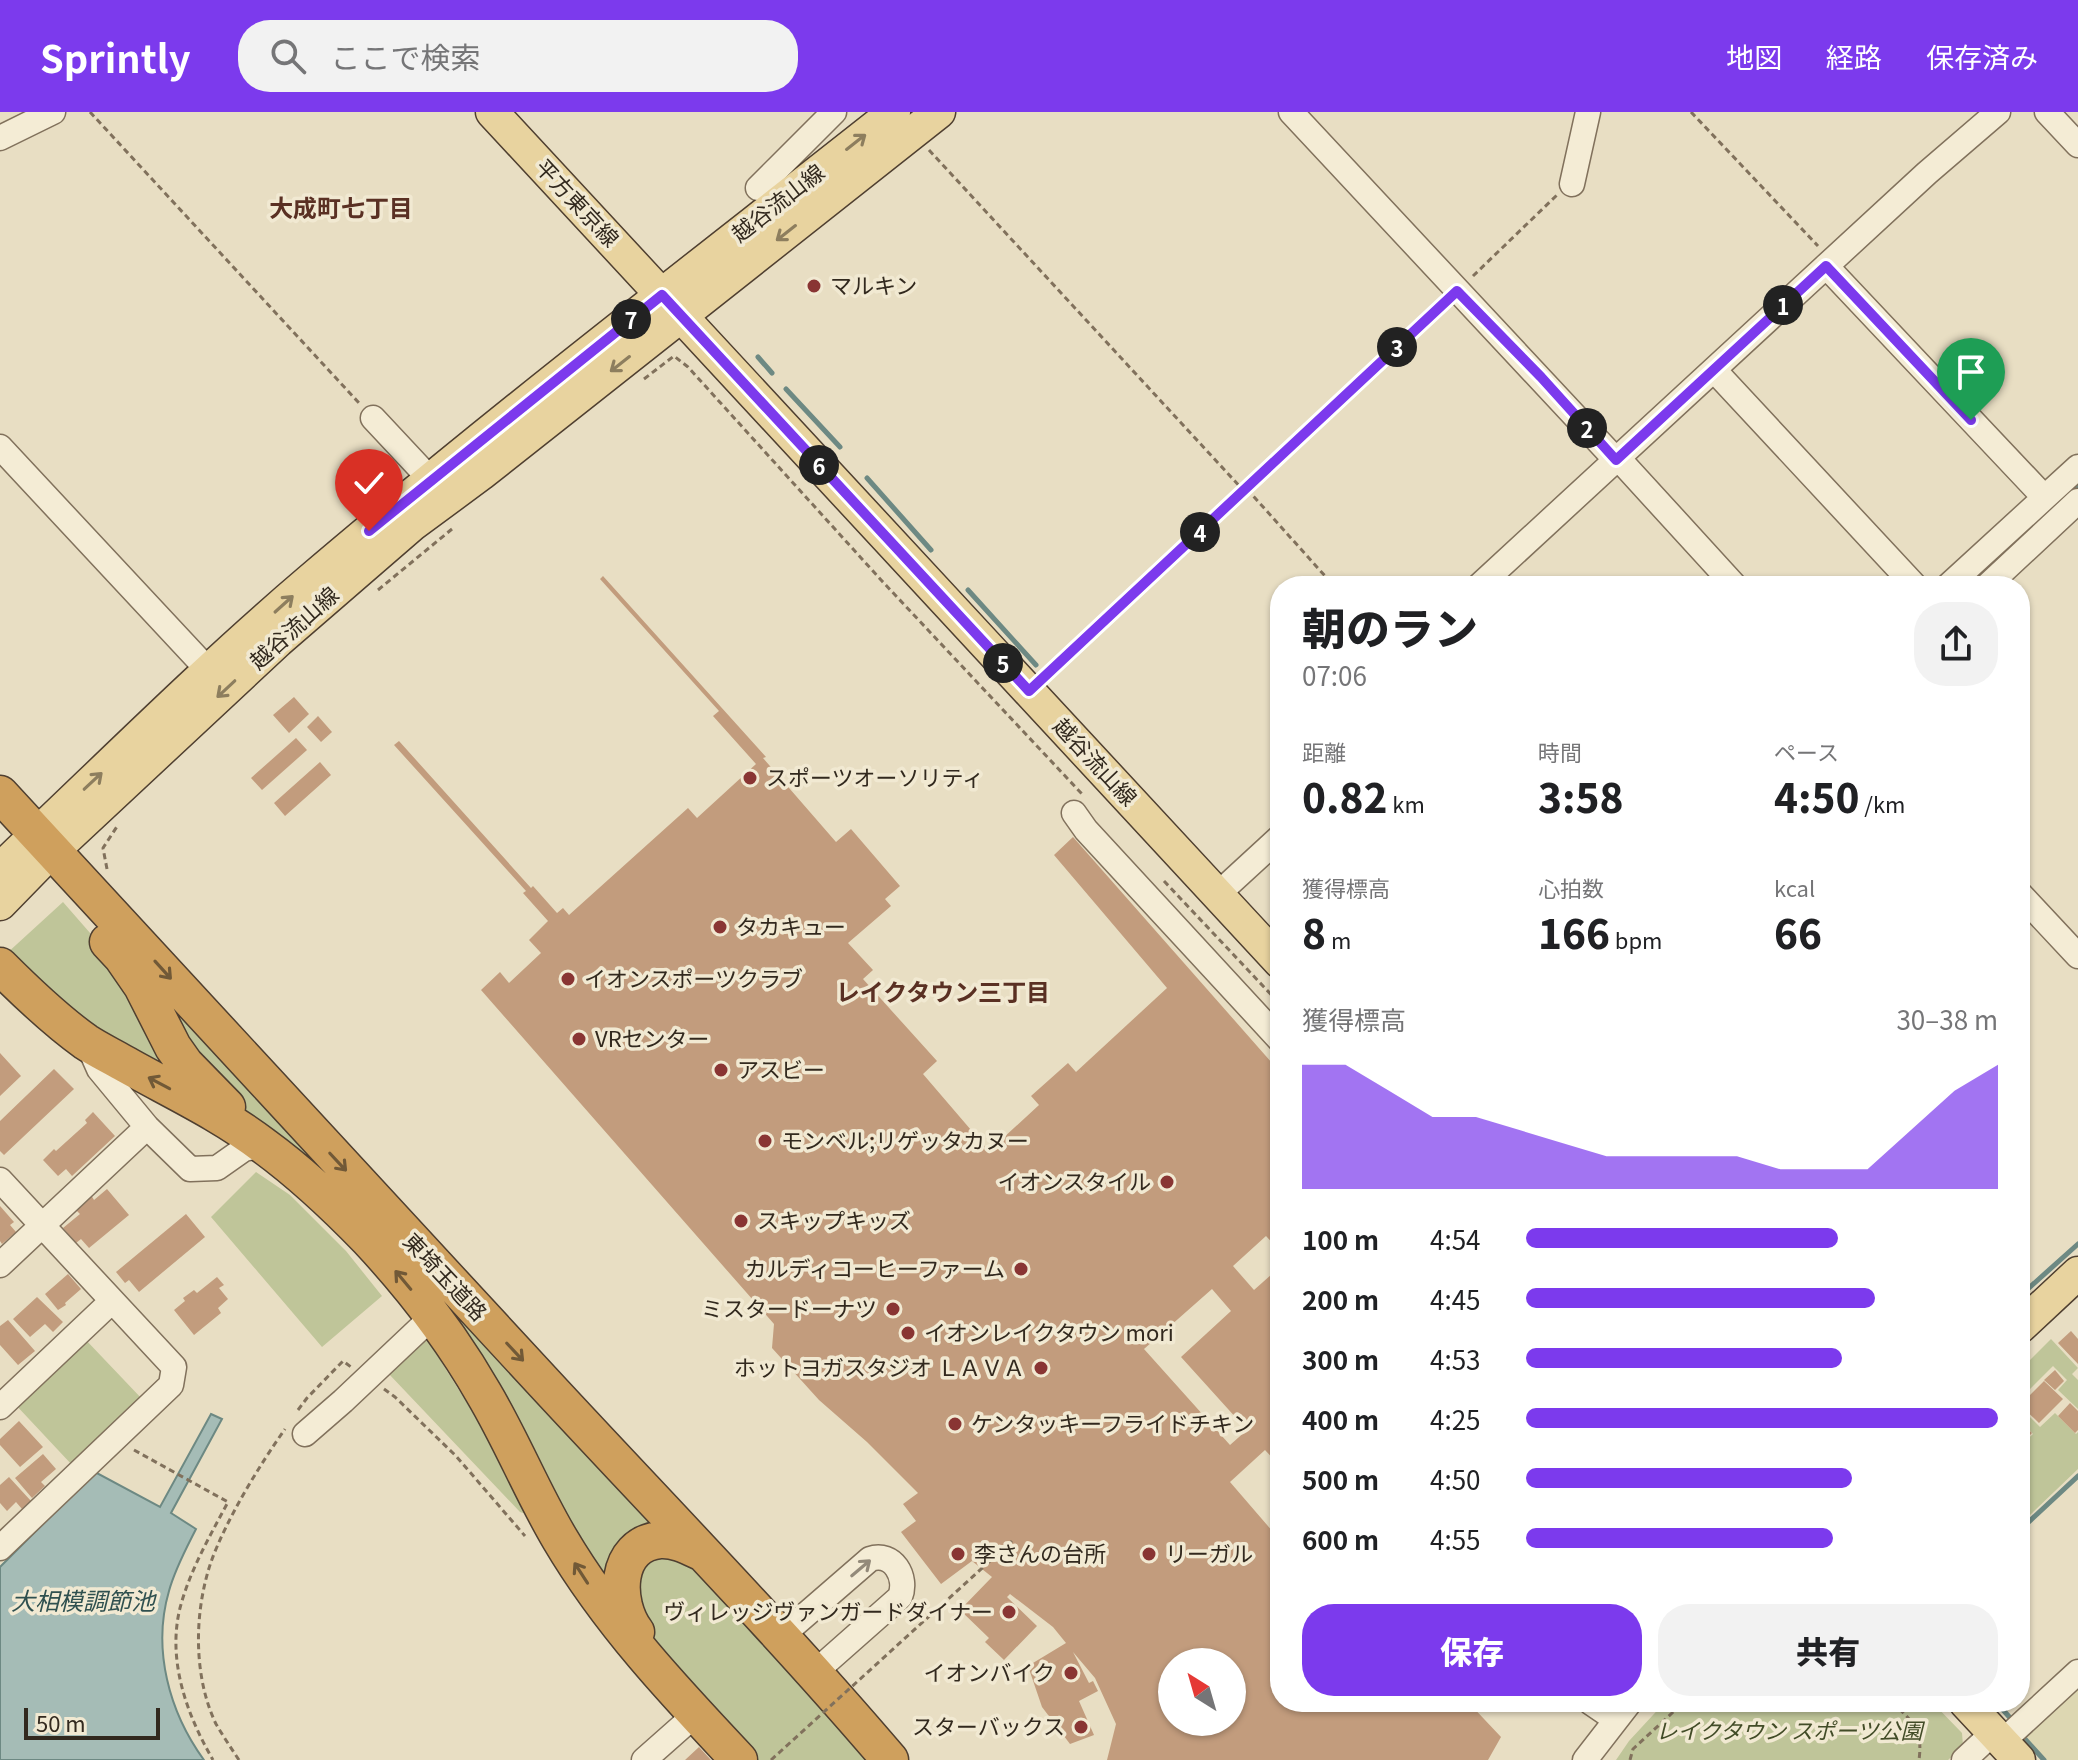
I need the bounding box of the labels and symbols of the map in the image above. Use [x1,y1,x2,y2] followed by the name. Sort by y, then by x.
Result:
[845,134,866,151] one-way arrow
[529,150,628,253] street label: 平方東京線
[724,155,830,248] street label: 越谷流山線
[269,189,413,224] district label: 大成町七丁目
[776,225,797,242] one-way arrow
[830,268,917,300] place label: マルキン
[805,277,823,295] marker: マルキン
[1763,285,1803,325] pin: 1
[611,299,651,339] pin: 7
[1377,327,1417,367] pin: 3
[1937,338,2005,420] pin
[610,355,631,372] one-way arrow
[1567,408,1607,448] pin: 2
[799,445,839,485] pin: 6
[335,449,403,531] pin
[1180,512,1220,552] pin: 4
[241,578,344,675] street label: 越谷流山線
[273,595,293,613] one-way arrow
[983,643,1023,683] pin: 5
[216,680,236,699] one-way arrow
[1047,709,1146,812] street label: 越谷流山線
[766,760,984,792] place label: スポーツオーソリティ
[741,769,759,787] marker: スポーツオーソリティ
[83,772,103,790] one-way arrow
[736,909,846,941] place label: タカキュー
[711,918,729,936] marker: タカキュー
[153,960,172,980] one-way arrow
[584,961,803,993] place label: イオンスポーツクラブ
[559,970,577,988] marker: イオンスポーツクラブ
[836,973,1050,1008] district label: レイクタウン三丁目
[595,1021,710,1053] place label: VRセンター
[570,1030,588,1048] marker: VRセンター
[737,1052,825,1084] place label: アスビー
[712,1061,730,1079] marker: アスビー
[147,1074,171,1090] one-way arrow
[781,1123,1029,1155] place label: モンベル;リゲッタカヌー
[756,1132,774,1150] marker: モンベル;リゲッタカヌー
[329,1152,348,1172] one-way arrow
[997,1164,1151,1196] place label: イオンスタイル
[1158,1173,1176,1191] marker: イオンスタイル
[757,1203,911,1235] place label: スキップキッズ
[732,1212,750,1230] marker: スキップキッズ
[397,1224,496,1327] street label: 東埼玉道路
[745,1251,1005,1283] place label: カルディコーヒーファーム
[1012,1260,1030,1278] marker: カルディコーヒーファーム
[394,1270,412,1290] one-way arrow
[701,1291,877,1323] place label: ミスタードーナツ
[884,1300,902,1318] marker: ミスタードーナツ
[924,1315,1174,1347] place label: イオンレイクタウン mori
[899,1324,917,1342] marker: イオンレイクタウン mori
[506,1342,524,1362] one-way arrow
[734,1350,1025,1382] place label: ホットヨガスタジオ ＬＡＶＡ
[1032,1359,1050,1377] marker: ホットヨガスタジオ ＬＡＶＡ
[971,1406,1254,1438] place label: ケンタッキーフライドチキン
[946,1415,964,1433] marker: ケンタッキーフライドチキン
[974,1536,1106,1568] place label: 李さんの台所
[1165,1536,1253,1568] place label: リーガル
[949,1545,967,1563] marker: 李さんの台所
[1140,1545,1158,1563] marker: リーガル
[850,1559,870,1577] one-way arrow
[573,1562,590,1584] one-way arrow
[11,1582,157,1617] water label: 大相模調節池
[663,1594,993,1626] place label: ヴィレッジヴァンガードダイナー
[1000,1603,1018,1621] marker: ヴィレッジヴァンガードダイナー
[1158,1648,1246,1736] north arrow
[923,1655,1055,1687] place label: イオンバイク
[1062,1664,1080,1682] marker: イオンバイク
[24,1704,160,1740] scale bar
[912,1709,1065,1741] place label: スターバックス
[1655,1713,1926,1745] park label: レイクタウン スポーツ公園
[1072,1718,1090,1736] marker: スターバックス

